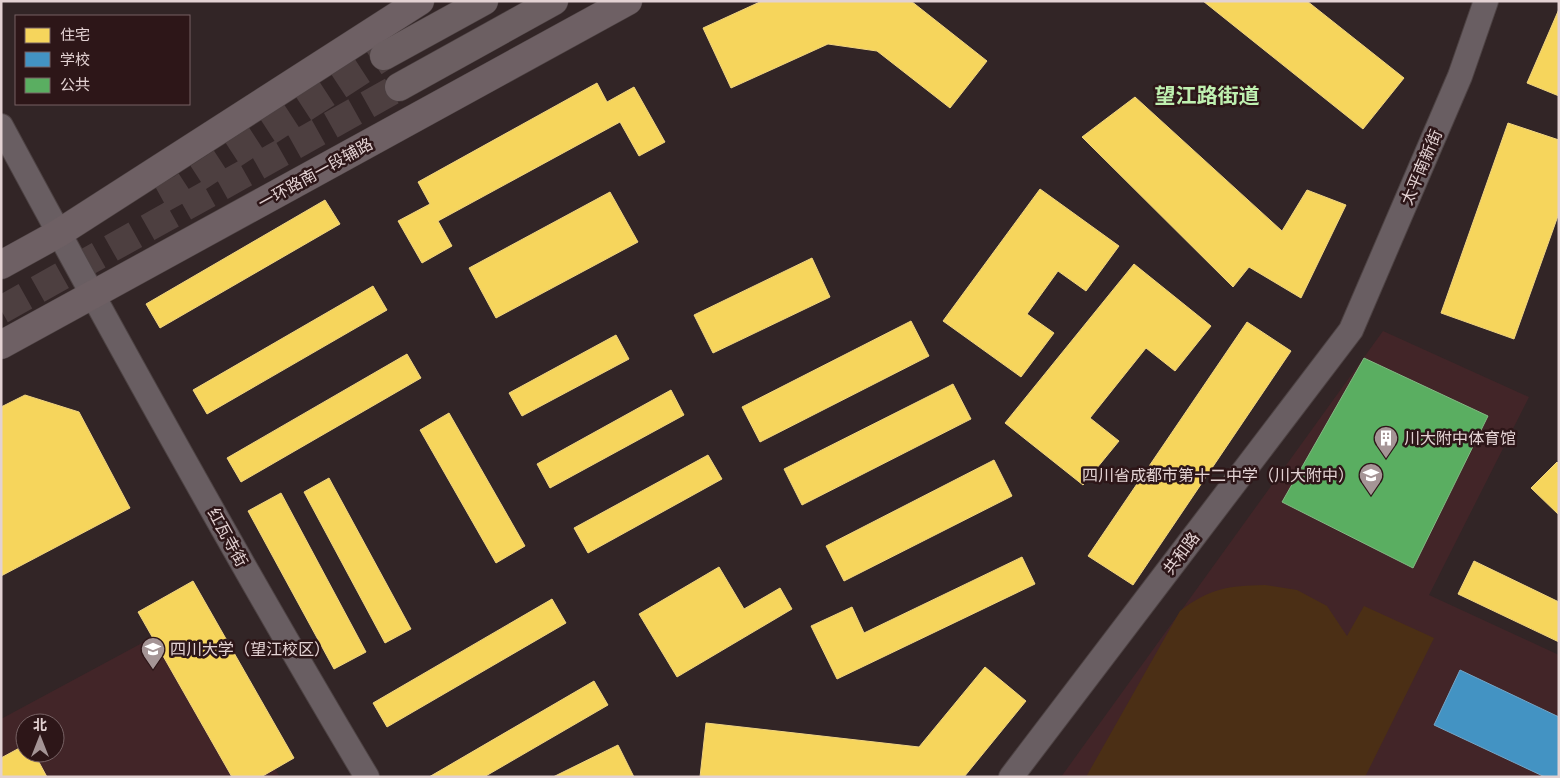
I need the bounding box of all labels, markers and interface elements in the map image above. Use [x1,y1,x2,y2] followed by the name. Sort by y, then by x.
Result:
[15,15,190,105] legend
[60,24,90,44] text: 住宅
[60,49,90,69] text: 学校
[60,74,90,94] text: 公共
[1155,81,1260,109] district label: 望江路街道
[1395,126,1447,208] street label: 太平南新街
[254,132,376,214] street label: 一环路南一段辅路
[1373,425,1399,459] building icon: 川大附中体育馆
[1404,427,1516,449] place label: 川大附中体育馆
[1358,462,1384,496] school or university icon: 四川省成都市第十二中学（川大附中）
[1082,464,1354,486] place label: 四川省成都市第十二中学（川大附中）
[203,504,253,570] street label: 红瓦寺街
[1158,527,1204,579] street label: 共和路
[140,636,166,670] school or university icon: 四川大学（望江校区）
[170,638,330,660] place label: 四川大学（望江校区）
[15,713,65,763] north arrow
[33,715,47,734] text: 北

